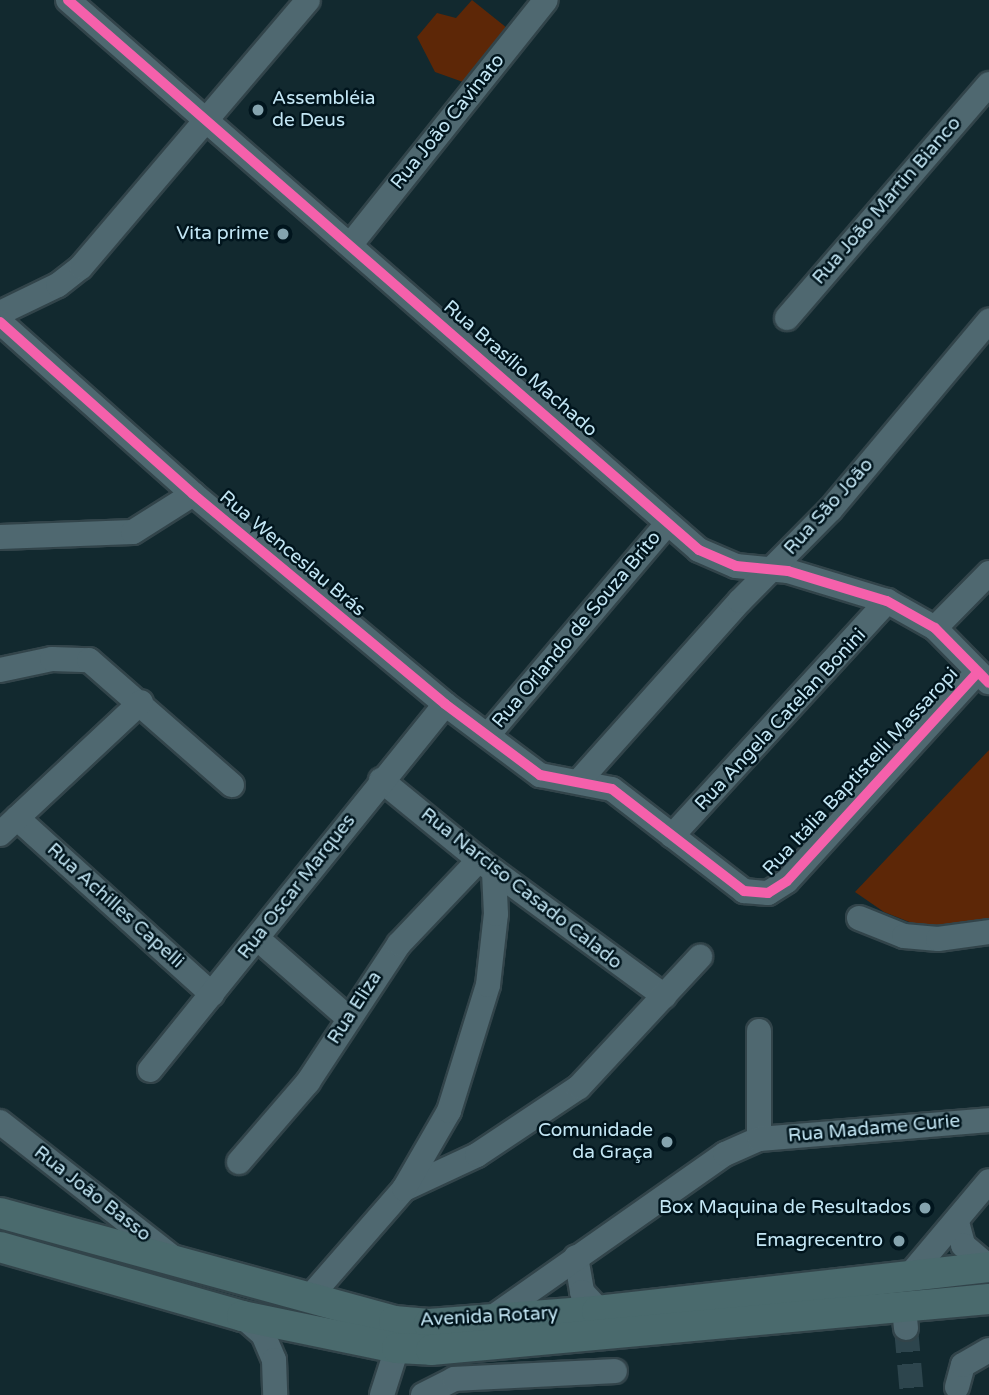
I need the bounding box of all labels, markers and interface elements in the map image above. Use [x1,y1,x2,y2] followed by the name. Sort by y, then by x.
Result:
[386,50,510,194] street label: Rua João Cavinato
[272,88,375,132] place label: Assembléia de Deus
[250,102,266,118] marker: Assembléia de Deus
[808,113,966,289] street label: Rua João Martin Bianco
[176,223,269,245] place label: Vita prime
[275,226,291,242] marker: Vita prime
[438,296,602,442] street label: Rua Brasílio Machado
[780,454,878,560] street label: Rua São João
[214,486,370,622] street label: Rua Wenceslau Brás
[488,527,666,733] street label: Rua Orlando de Souza Brito
[691,624,871,816] street label: Rua Angela Catelan Bonini
[759,663,963,881] street label: Rua Itália Baptistelli Massaropi
[416,803,626,975] street label: Rua Narciso Casado Calado
[233,810,361,964] street label: Rua Oscar Marques
[42,839,188,973] street label: Rua Achilles Capelli
[323,967,387,1049] street label: Rua Eliza
[787,1110,961,1148] street label: Rua Madame Curie
[538,1120,653,1164] place label: Comunidade da Graça
[659,1134,675,1150] marker: Comunidade da Graça
[29,1141,155,1247] street label: Rua João Basso
[659,1197,911,1219] place label: Box Maquina de Resultados
[917,1200,933,1216] marker: Box Maquina de Resultados
[755,1230,883,1252] place label: Emagrecentro
[889,1231,909,1251] marker: Emagrecentro
[419,1302,559,1332] street label: Avenida Rotary

